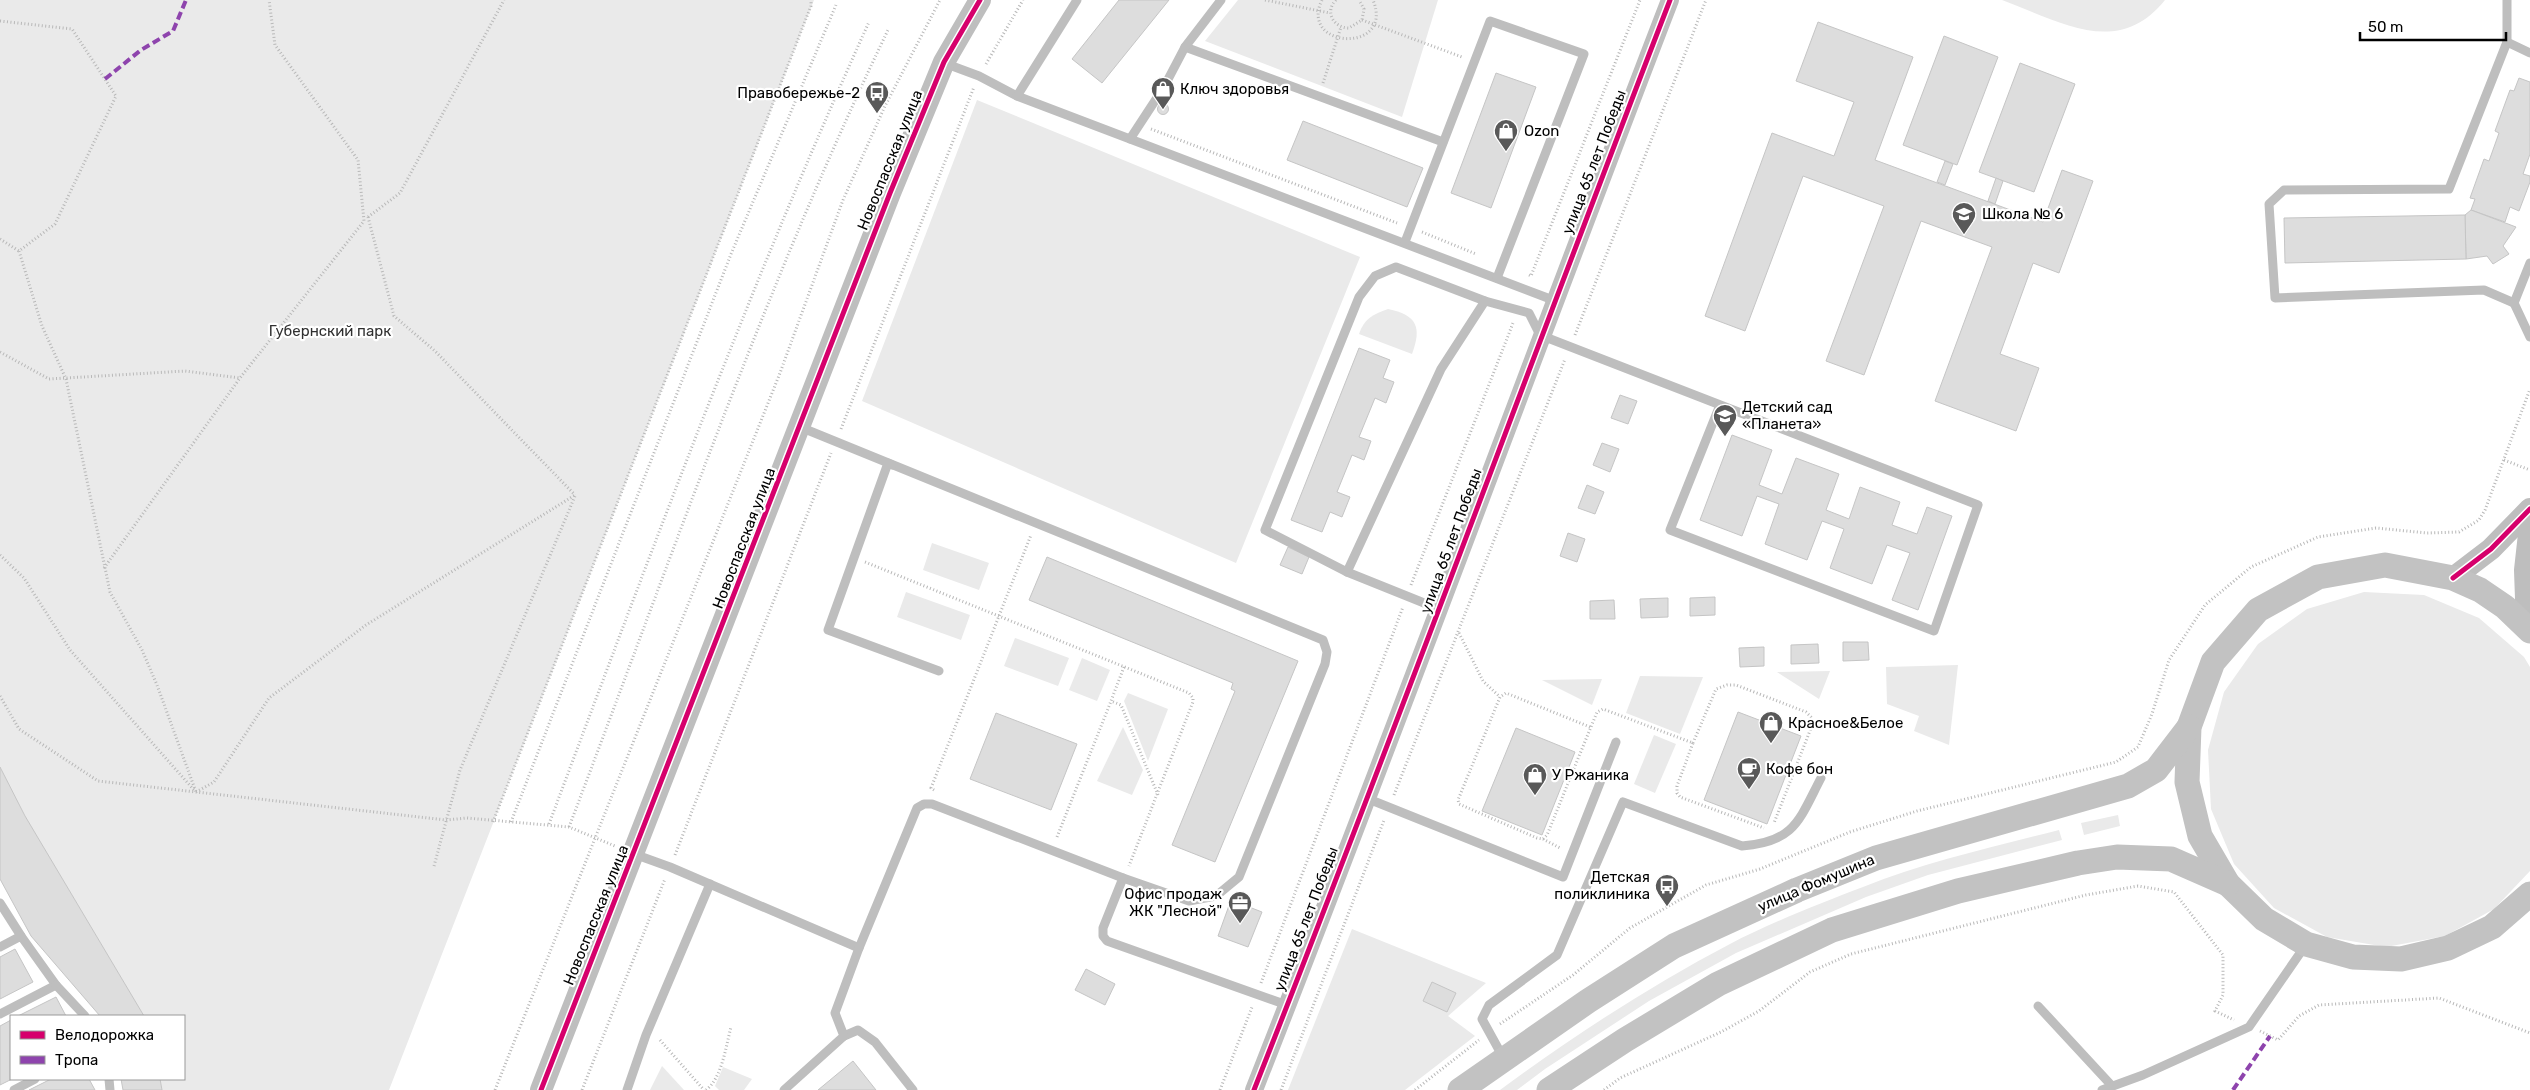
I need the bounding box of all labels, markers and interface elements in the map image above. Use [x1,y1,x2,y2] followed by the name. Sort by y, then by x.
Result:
[2360,10,2506,42] scale bar
[2368,18,2403,36] text: 50 m
[1150,76,1176,110] shop icon: Ключ здоровья
[864,80,890,114] bus stop icon: Правобережье-2
[1180,80,1289,98] place label: Ключ здоровья
[737,84,860,102] place label: Правобережье-2
[854,87,926,233] street label: Новоспасская улица
[1558,87,1630,237] street label: улица 65 лет Победы
[1493,118,1519,152] shop icon: Ozon
[1524,122,1559,140] place label: Ozon
[1951,201,1977,235] school or university icon: Школа № 6
[1982,205,2063,223] place label: Школа № 6
[269,322,391,340] park label: Губернский парк
[1742,398,1833,433] place label: Детский сад «Планета»
[1712,403,1738,437] school or university icon: Детский сад «Планета»
[709,465,779,611] street label: Новоспасская улица
[1416,466,1486,616] street label: улица 65 лет Победы
[1758,710,1784,744] shop icon: Красное&Белое
[1788,714,1903,732] place label: Красное&Белое
[1736,756,1762,790] cafe icon: Кофе бон
[1766,760,1833,778] place label: Кофе бон
[1522,762,1548,796] shop icon: У Ржаника
[1552,766,1629,784] place label: У Ржаника
[560,842,632,988] street label: Новоспасская улица
[1270,844,1342,994] street label: улица 65 лет Победы
[1755,850,1877,916] street label: улица Фомушина
[1554,868,1650,903] place label: Детская поликлиника
[1654,873,1680,907] bus stop icon: Детская поликлиника
[1124,885,1222,920] place label: Офис продаж ЖК "Лесной"
[1227,890,1253,924] office icon: Офис продаж ЖК "Лесной"
[10,1015,185,1080] legend
[55,1026,154,1044] text: Велодорожка
[55,1051,98,1069] text: Тропа

